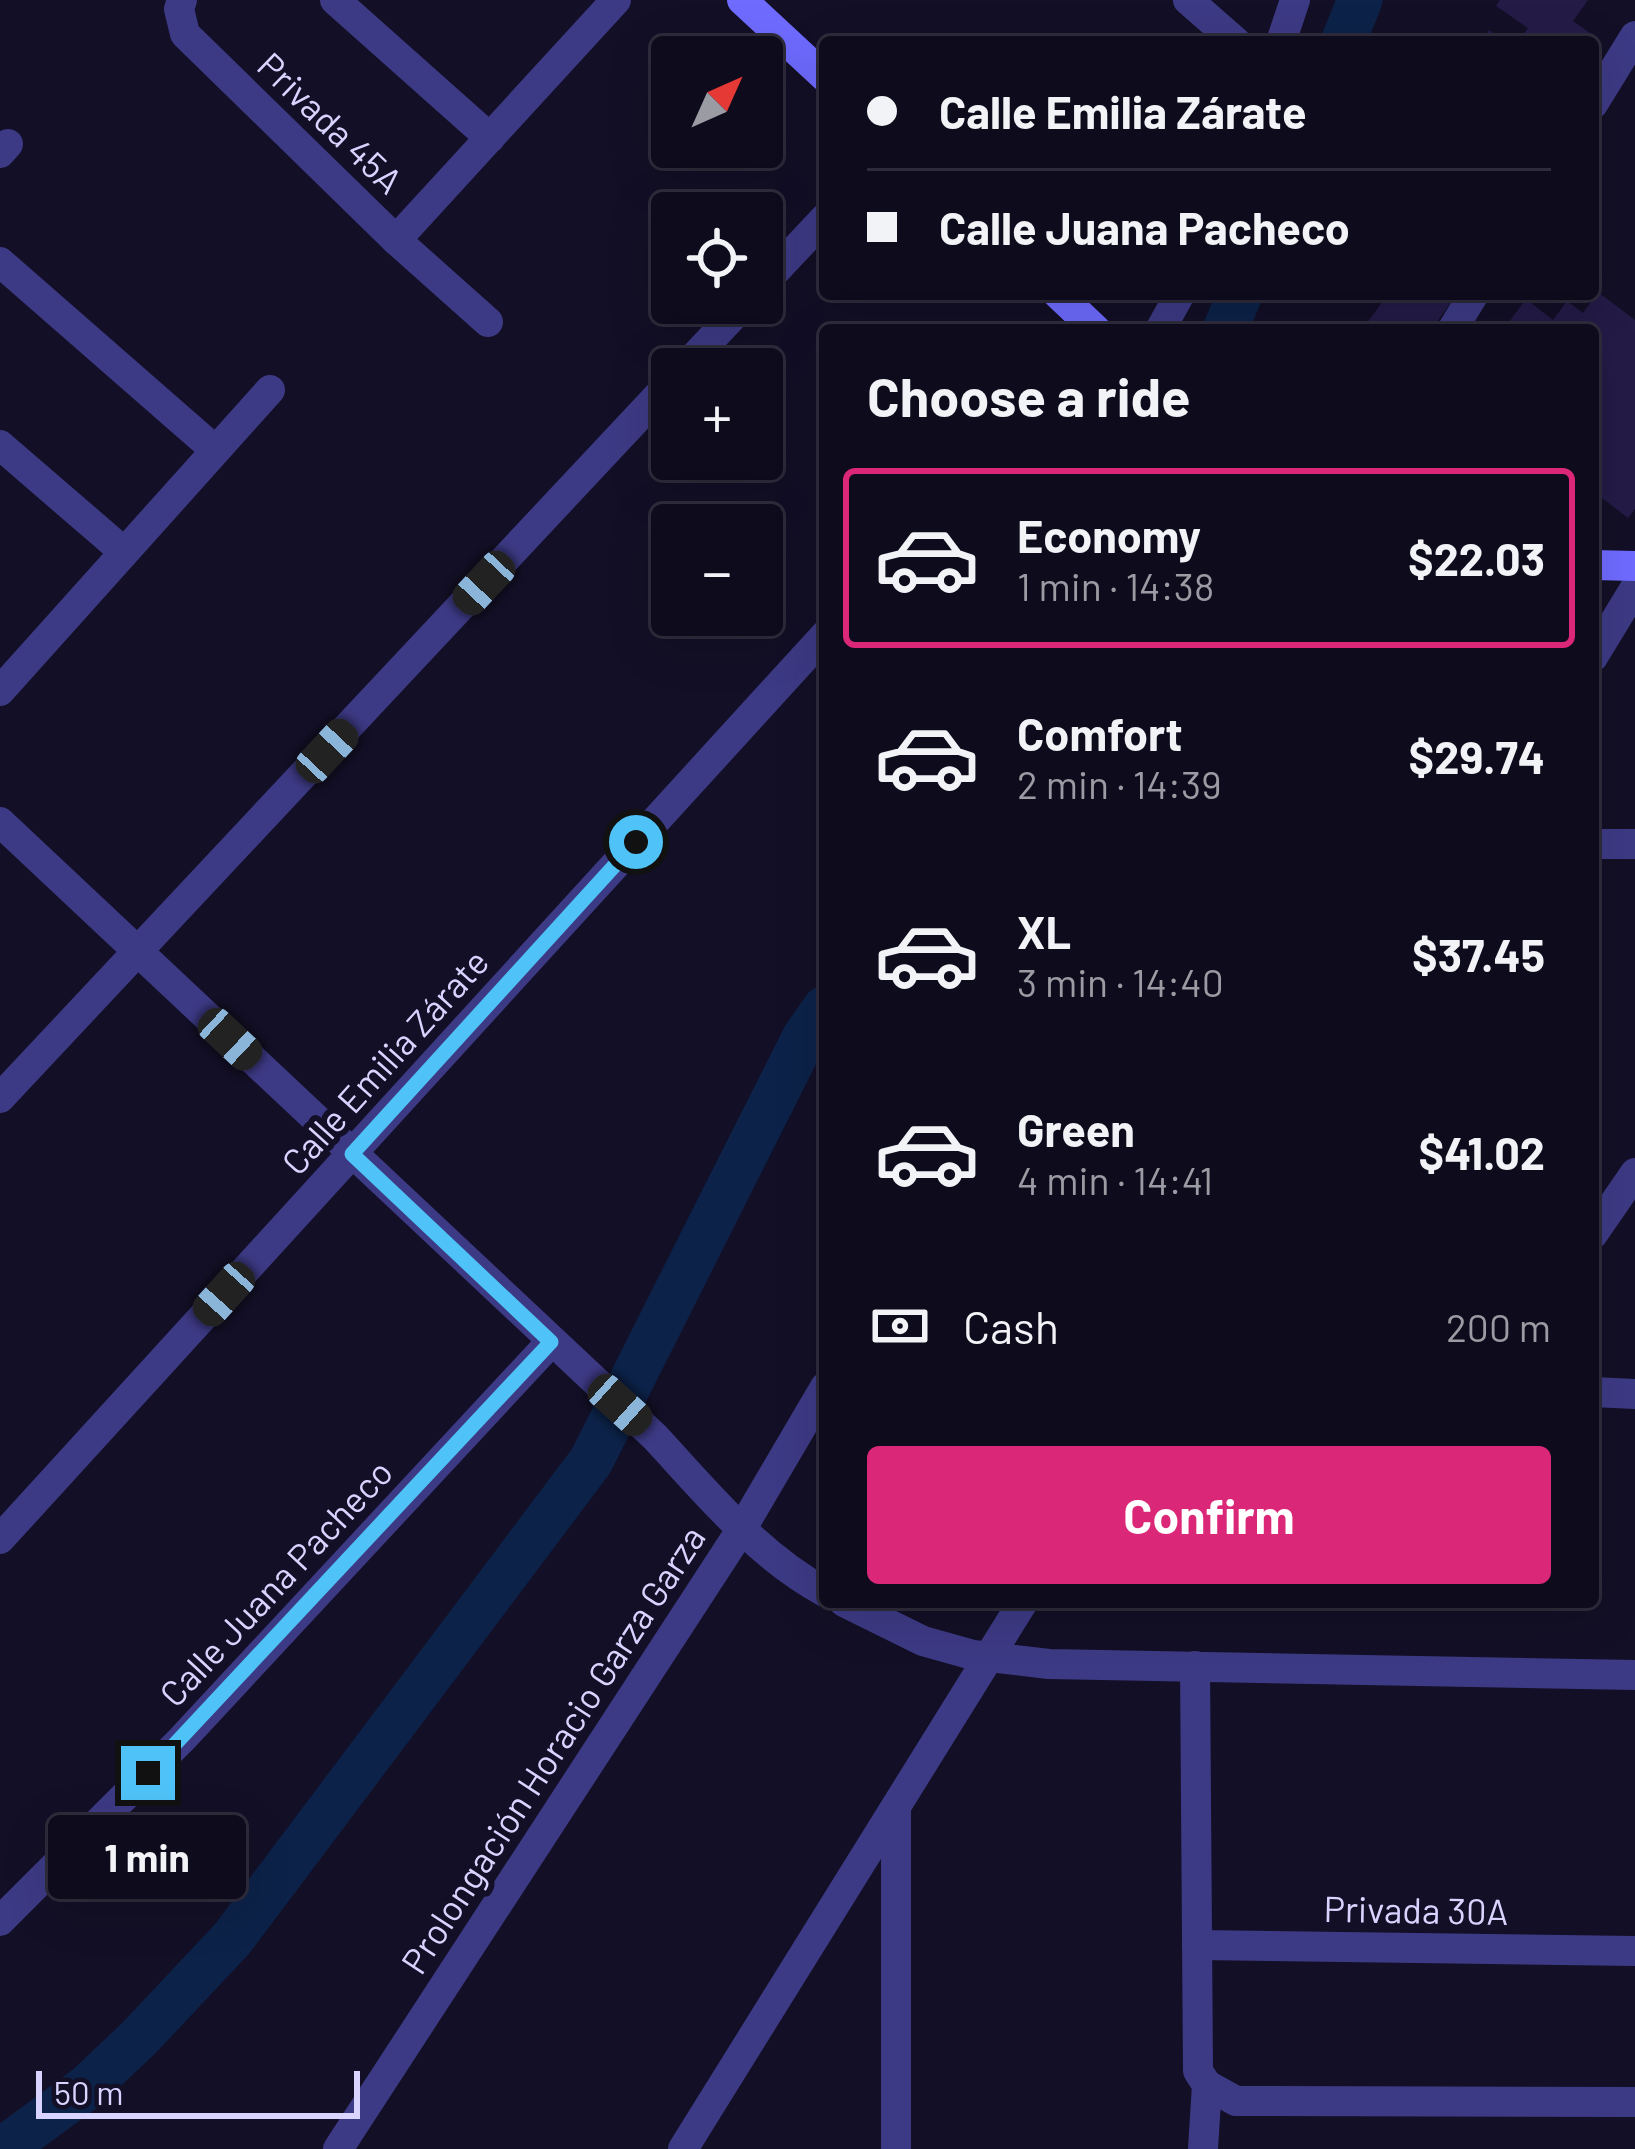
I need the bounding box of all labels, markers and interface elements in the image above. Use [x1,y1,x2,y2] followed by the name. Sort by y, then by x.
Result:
[651,36,783,168] north arrow
[651,36,783,636] map controls
[250,43,412,201] street label: Privada 45A
[939,84,1306,138] text: Calle Emilia Zárate
[651,192,783,324] button: locate
[939,200,1350,254] text: Calle Juana Pacheco
[651,348,783,480] button: +
[867,363,1191,428] text: Choose a ride
[651,504,783,636] button: −
[873,504,981,612] icon: car
[1017,508,1201,562] text: Economy
[1408,531,1545,585] text: $22.03
[446,544,522,622] car
[1017,562,1214,609] text: 1 min · 14:38
[873,702,981,810] icon: car
[1017,706,1183,760] text: Comfort
[289,712,365,790] car
[1408,729,1545,783] text: $29.74
[1017,760,1221,807] text: 2 min · 14:39
[609,815,663,869] route start
[873,900,981,1008] icon: car
[1017,904,1071,958] text: XL
[1412,927,1545,981] text: $37.45
[272,940,496,1182] street label: Calle Emilia Zárate
[1017,958,1224,1005] text: 3 min · 14:40
[191,1001,269,1077] car
[873,1098,981,1206] icon: car
[1017,1102,1135,1156] text: Green
[1419,1125,1545,1179] text: $41.02
[1017,1156,1213,1203] text: 4 min · 14:41
[187,1255,261,1333] car
[867,1293,933,1359] icon: cash
[963,1299,1059,1353] text: Cash
[1446,1303,1551,1350] text: 200 m
[581,1368,659,1442] car
[867,1446,1551,1584] button: Confirm
[150,1450,400,1714] street label: Calle Juana Pacheco
[391,1517,713,1981] street label: Prolongación Horacio Garza Garza
[121,1746,175,1800] route end
[49,1815,247,1899] callout: 1 min
[104,1833,190,1880] text: 1 min
[1323,1886,1509,1932] street label: Privada 30A
[36,2065,360,2118] scale bar
[54,2072,124,2112] text: 50 m

